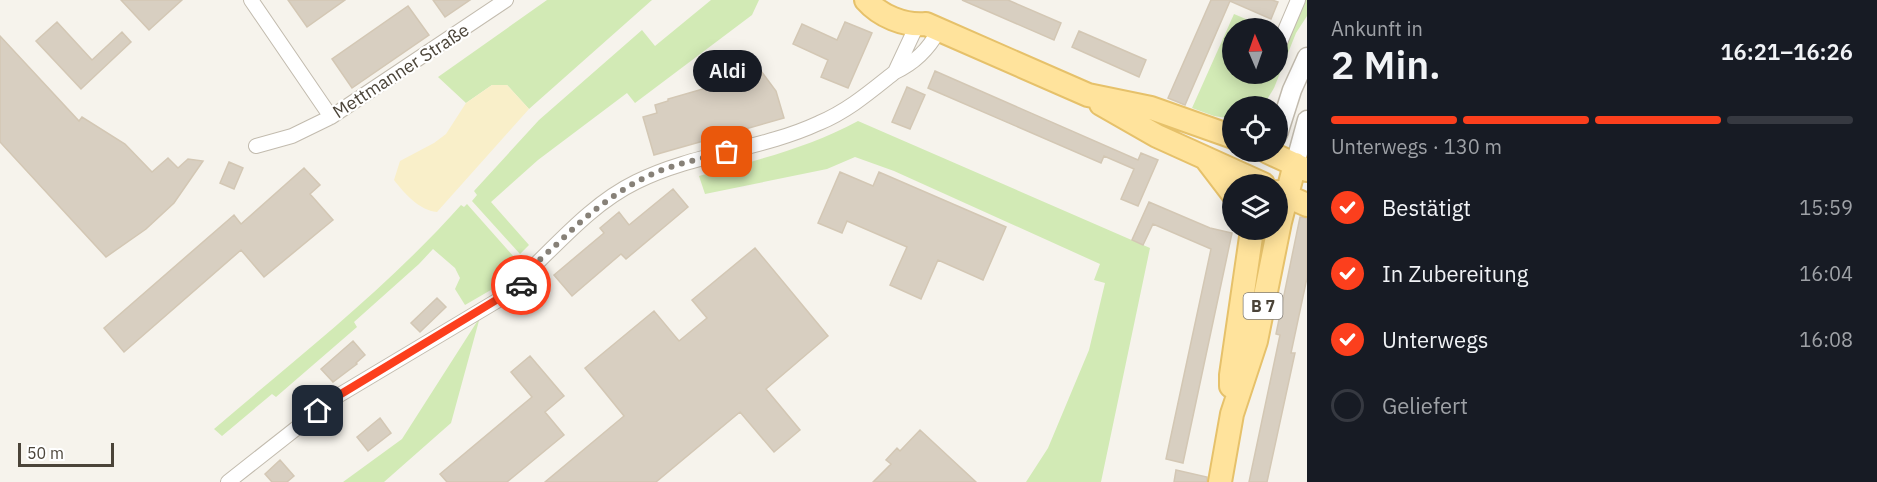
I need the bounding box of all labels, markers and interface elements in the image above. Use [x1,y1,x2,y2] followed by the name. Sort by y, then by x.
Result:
[1331,15,1423,42] text: Ankunft in
[328,18,473,123] street label: Mettmanner Straße
[1222,18,1288,84] north arrow
[1222,18,1288,240] map controls
[1720,37,1853,66] text: 16:21–16:26
[1331,39,1441,90] text: 2 Min.
[692,50,762,92] callout: Aldi
[709,57,746,84] text: Aldi
[1222,96,1288,162] button: locate
[701,126,752,177] pin
[1331,133,1502,160] text: Unterwegs · 130 m
[710,135,743,168] icon: bag
[1222,174,1288,240] button: layers
[1331,191,1364,224] icon: check
[1382,193,1471,222] text: Bestätigt
[1799,194,1853,221] text: 15:59
[491,255,551,315] courier
[1331,257,1364,290] icon: check
[1382,259,1528,288] text: In Zubereitung
[1799,260,1853,287] text: 16:04
[505,269,538,302] icon: car
[1244,293,1282,319] road number: B 7
[1331,323,1364,356] icon: check
[1382,325,1489,354] text: Unterwegs
[1799,326,1853,353] text: 16:08
[292,385,343,436] pin
[1382,391,1468,420] text: Geliefert
[301,394,334,427] icon: home
[18,440,114,468] scale bar
[27,443,64,463] text: 50 m

